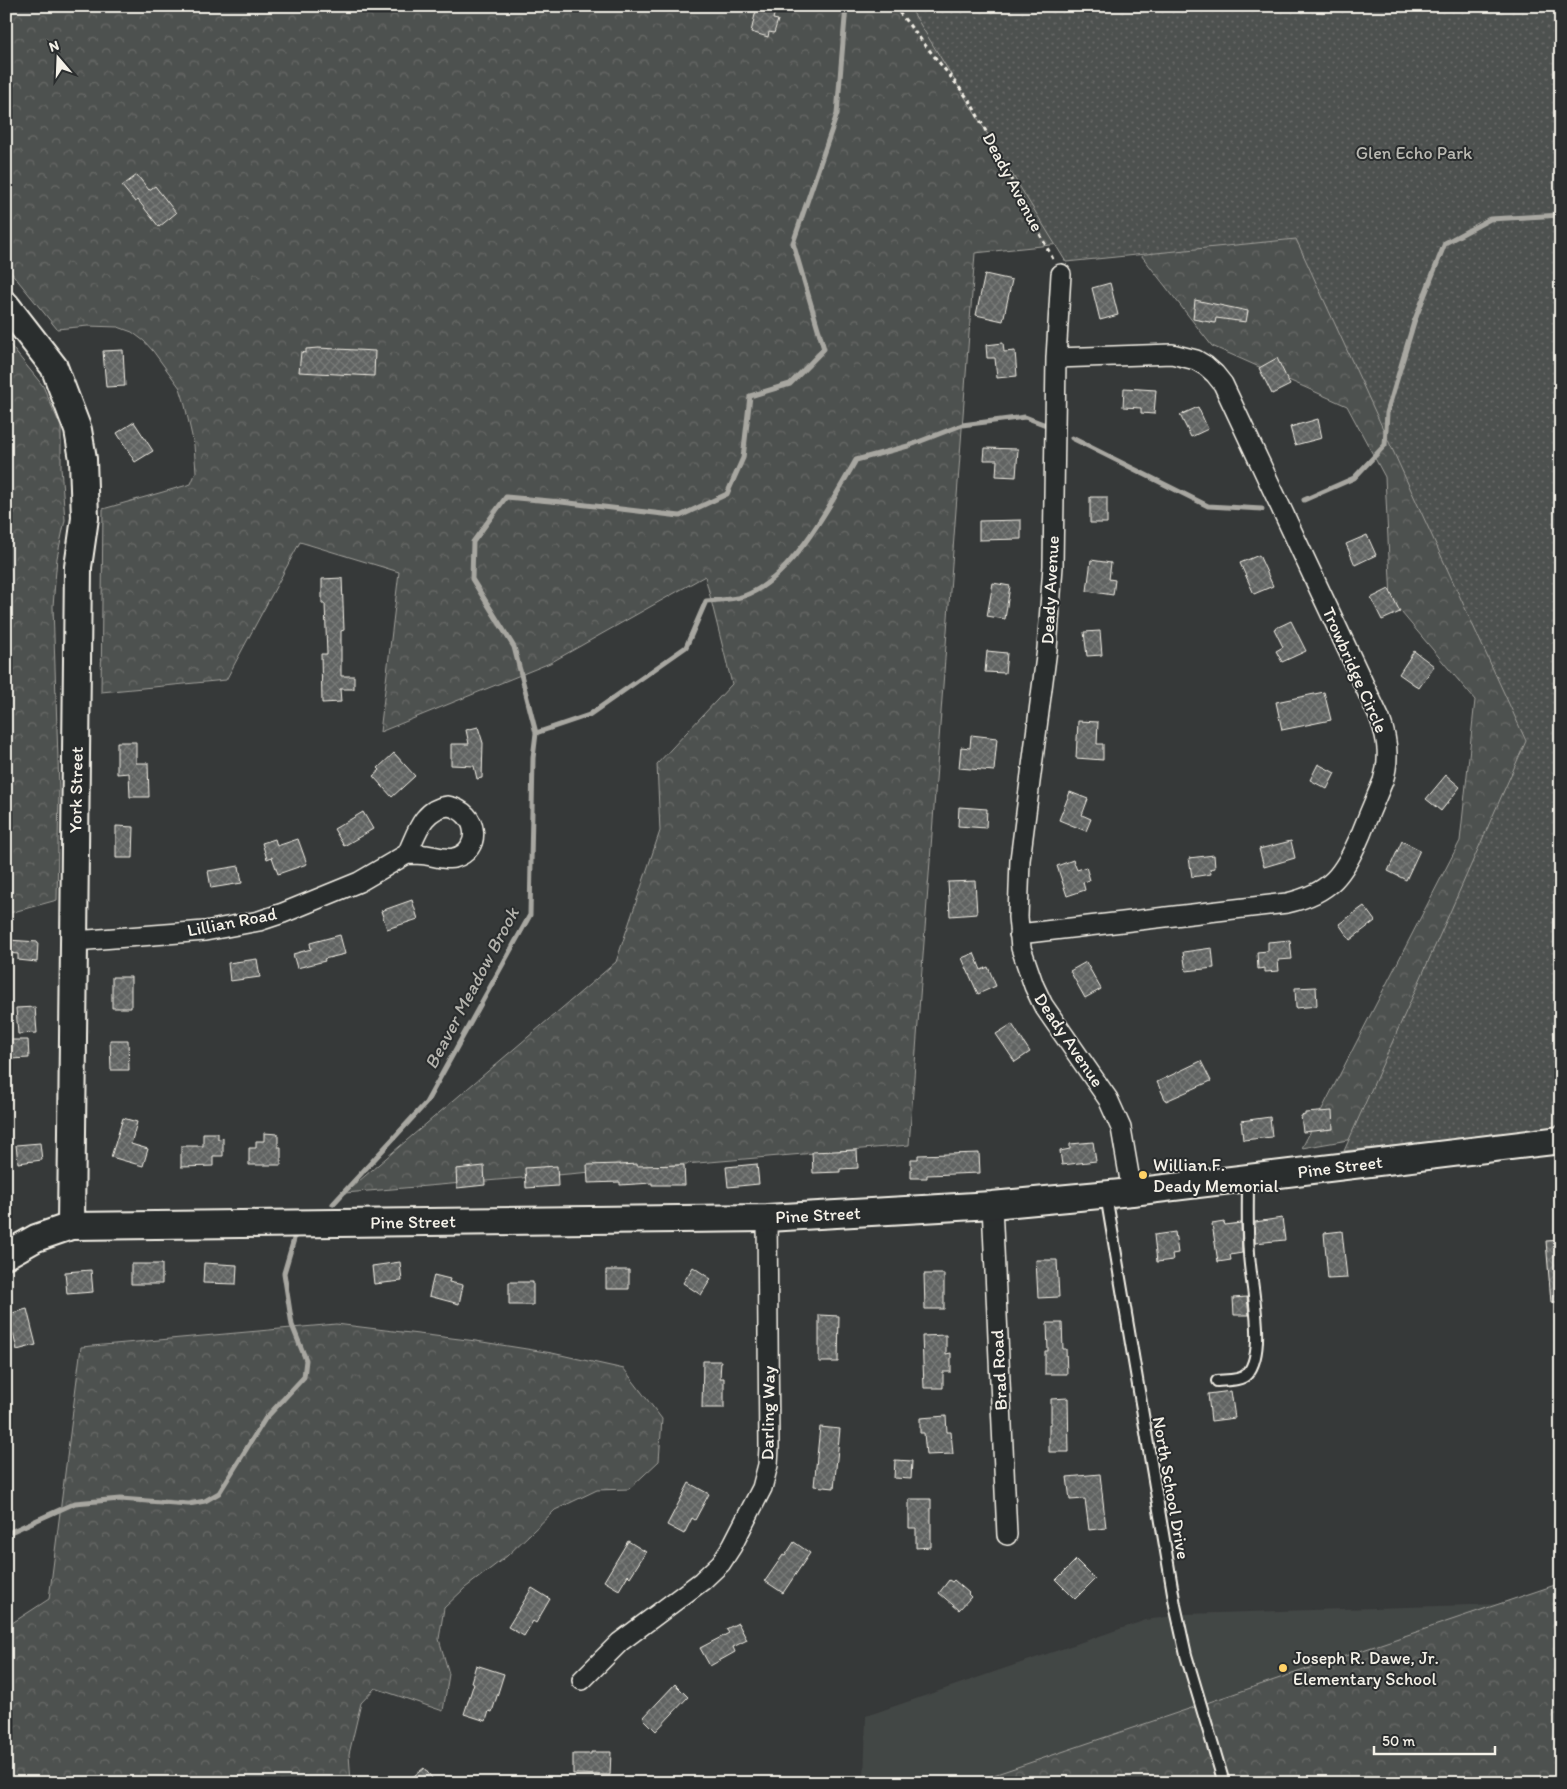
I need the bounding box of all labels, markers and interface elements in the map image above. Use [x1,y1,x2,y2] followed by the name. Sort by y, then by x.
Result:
[32,32,82,82] north arrow
[47,37,61,56] text: N
[978,129,1048,235] street label: Deady Avenue
[1356,142,1473,164] park label: Glen Echo Park
[1036,535,1064,645] street label: Deady Avenue
[1317,604,1393,736] street label: Trowbridge Circle
[64,746,88,833] street label: York Street
[185,903,279,941] street label: Lillian Road
[419,903,524,1073] water label: Beaver Meadow Brook
[1029,989,1109,1091] street label: Deady Avenue
[1296,1151,1384,1183] street label: Pine Street
[1153,1154,1279,1197] place label: Willian F. Deady Memorial
[1137,1169,1149,1181] marker: Willian F. Deady Memorial
[775,1202,862,1228] street label: Pine Street
[370,1210,456,1234] street label: Pine Street
[986,1329,1012,1411] street label: Brad Road
[756,1365,780,1461] street label: Darling Way
[1148,1415,1194,1561] street label: North School Drive
[1293,1647,1439,1690] place label: Joseph R. Dawe, Jr. Elementary School
[1277,1662,1289,1674] marker: Joseph R. Dawe, Jr. Elementary School
[1374,1724,1496,1756] scale bar
[1382,1732,1415,1750] text: 50 m

